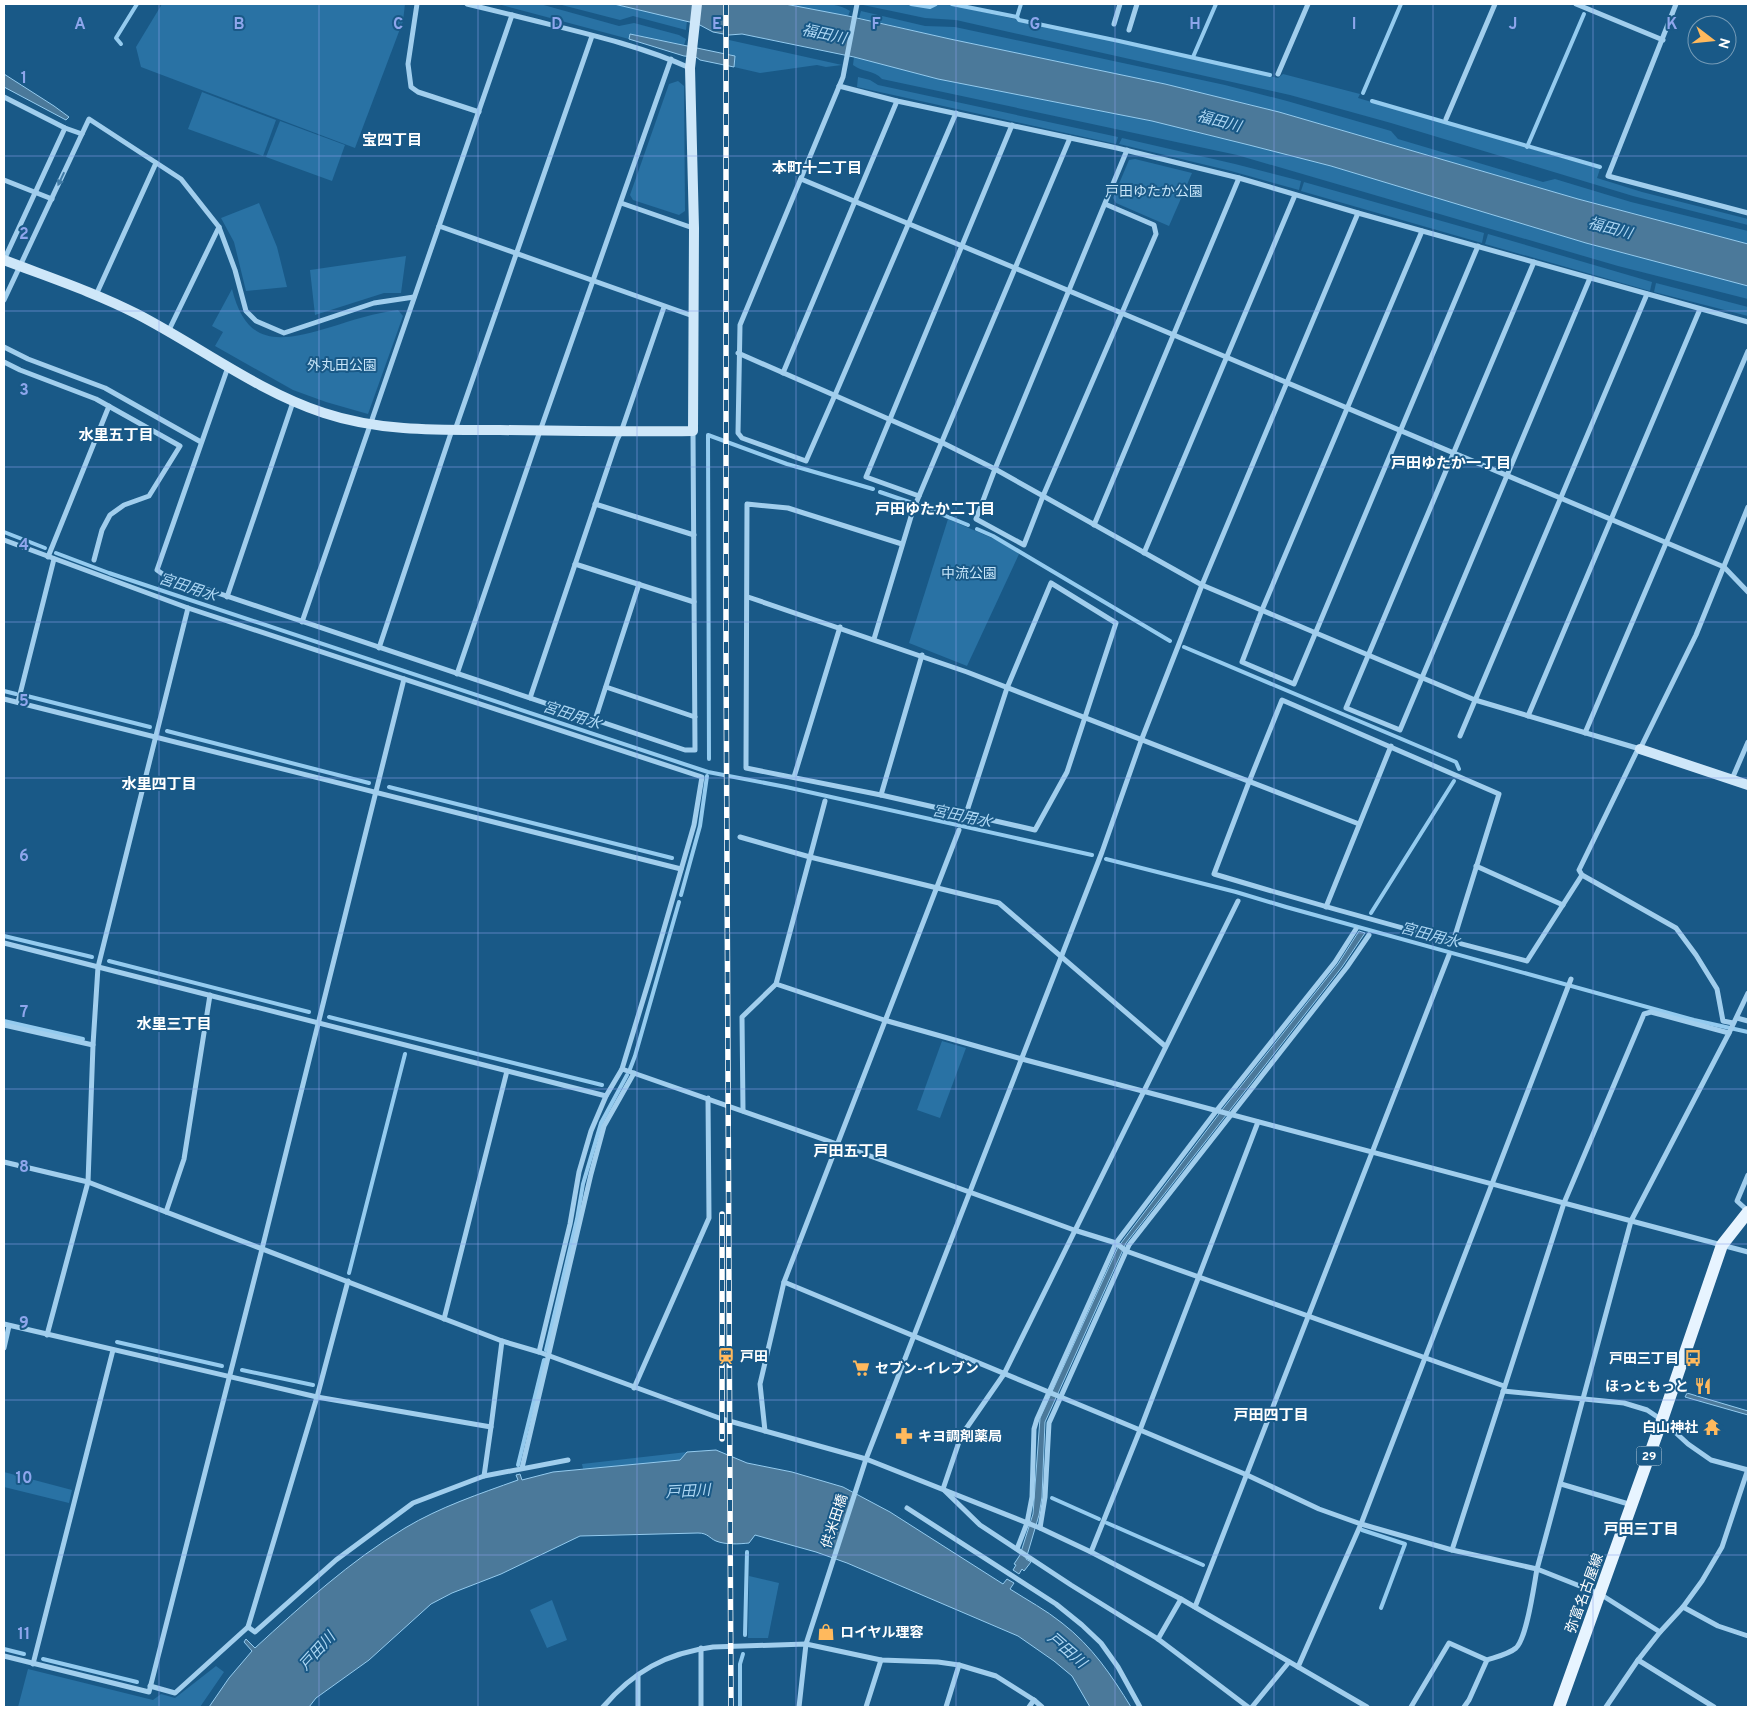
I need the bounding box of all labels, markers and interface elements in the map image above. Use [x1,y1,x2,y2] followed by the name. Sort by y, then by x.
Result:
[74,15,86,35] text: A
[233,15,245,35] text: B
[393,15,403,35] text: C
[551,15,563,35] text: D
[712,15,722,35] text: E
[871,15,881,35] text: F
[1030,15,1040,35] text: G
[1189,15,1201,35] text: H
[1352,15,1356,35] text: I
[1509,15,1517,35] text: J
[1666,15,1678,35] text: K
[1687,15,1737,65] north arrow
[800,21,850,50] water label: 福田川
[1713,36,1733,50] text: N
[21,69,27,89] text: 1
[1194,107,1245,138] water label: 福田川
[362,132,422,151] district label: 宝四丁目
[772,160,862,179] district label: 本町十二丁目
[57,171,66,186] one-way arrow
[1105,184,1203,201] park label: 戸田ゆたか公園
[1585,214,1636,245] water label: 福田川
[19,225,29,245] text: 2
[307,357,377,375] park label: 外丸田公園
[19,381,29,401] text: 3
[78,427,154,446] district label: 水里五丁目
[1391,455,1511,474] district label: 戸田ゆたか一丁目
[875,501,995,520] district label: 戸田ゆたか二丁目
[19,536,29,556] text: 4
[941,566,997,583] park label: 中流公園
[156,570,221,607] water label: 宮田用水
[19,692,29,712] text: 5
[540,698,605,735] water label: 宮田用水
[121,776,197,795] district label: 水里四丁目
[930,802,995,833] water label: 宮田用水
[19,847,29,867] text: 6
[1398,920,1463,954] water label: 宮田用水
[20,1003,28,1023] text: 7
[136,1016,212,1035] district label: 水里三丁目
[813,1143,889,1162] district label: 戸田五丁目
[19,1158,29,1178] text: 8
[19,1314,29,1334] text: 9
[716,1346,736,1366] station icon: 戸田
[1683,1348,1703,1368] bus stop icon: 戸田三丁目
[740,1349,768,1366] place label: 戸田
[1609,1351,1679,1368] place label: 戸田三丁目
[851,1358,871,1378] supermarket icon: セブン-イレブン
[875,1360,979,1378] place label: セブン-イレブン
[1693,1376,1713,1396] restaurant icon: ほっともっと
[1605,1379,1689,1396] place label: ほっともっと
[1233,1407,1309,1426] district label: 戸田四丁目
[1702,1417,1722,1437] temple icon: 白山神社
[1642,1419,1698,1437] place label: 白山神社
[894,1426,914,1446] pharmacy icon: キヨ調剤薬局
[918,1429,1002,1446] place label: キヨ調剤薬局
[1636,1446,1662,1465] road number: 29
[16,1469,32,1489] text: 10
[665,1482,713,1503] water label: 戸田川
[818,1492,852,1551] street label: 供米田橋
[1603,1521,1679,1540] district label: 戸田三丁目
[1563,1551,1608,1636] street label: 弥富名古屋線
[816,1622,836,1642] shop icon: ロイヤル理容
[18,1625,30,1645] text: 11
[840,1625,924,1642] place label: ロイヤル理容
[296,1627,342,1675] water label: 戸田川
[1043,1629,1091,1674] water label: 戸田川

